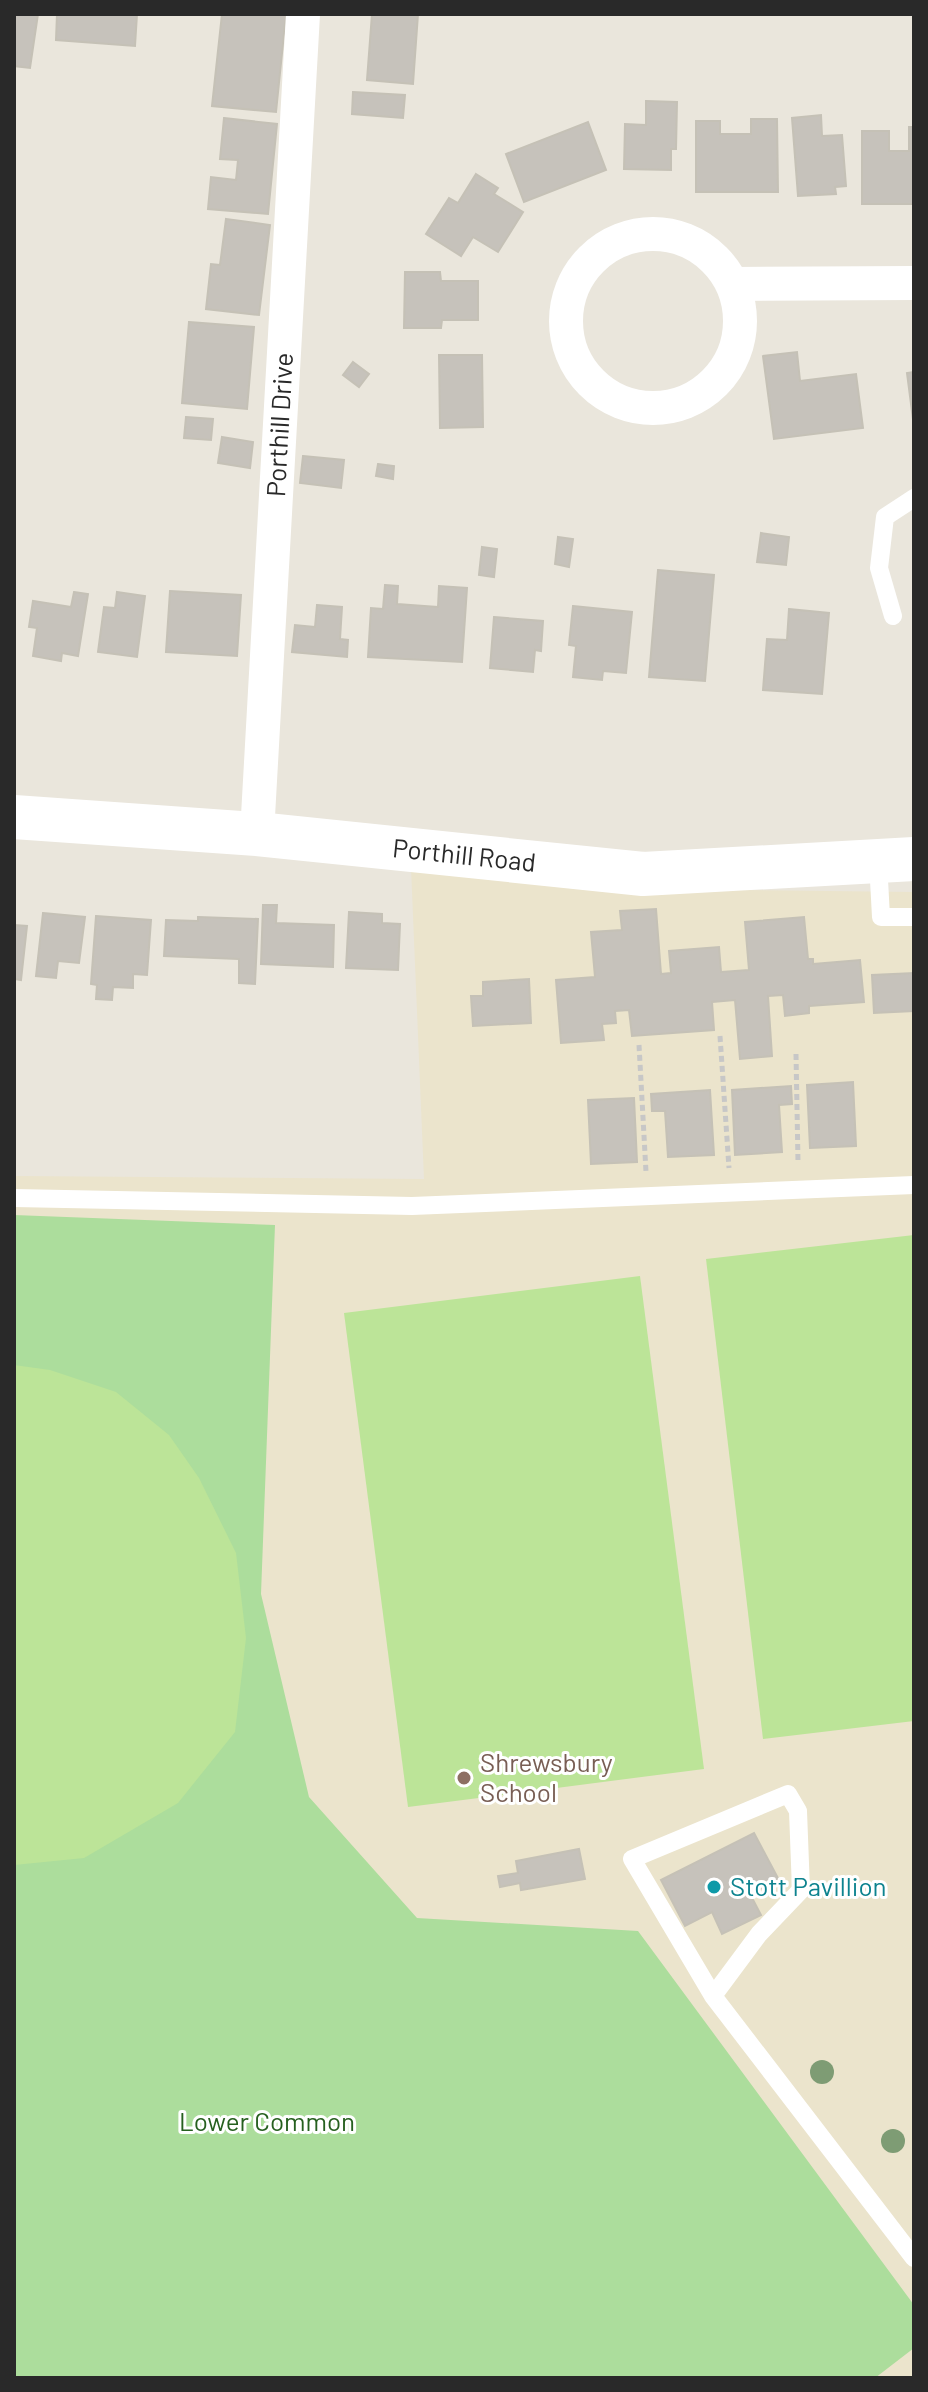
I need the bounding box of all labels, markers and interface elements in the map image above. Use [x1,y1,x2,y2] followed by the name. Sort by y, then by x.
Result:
[259,352,298,497] street label: Porthill Drive
[391,831,538,877] street label: Porthill Road
[480,1746,613,1807] place label: Shrewsbury School
[455,1769,473,1787] marker: Shrewsbury School
[730,1870,887,1901] place label: Stott Pavillion
[705,1878,723,1896] marker: Stott Pavillion
[179,2105,355,2136] park label: Lower Common

